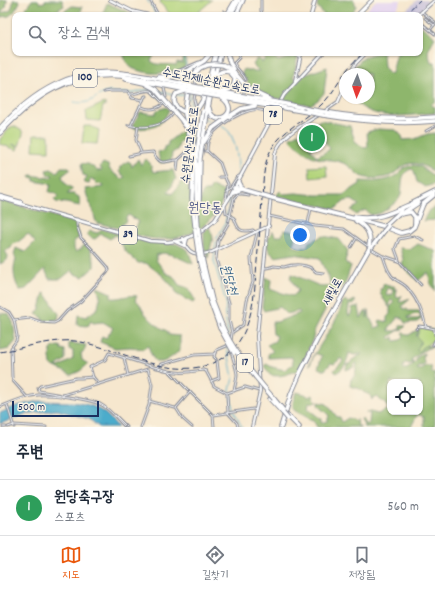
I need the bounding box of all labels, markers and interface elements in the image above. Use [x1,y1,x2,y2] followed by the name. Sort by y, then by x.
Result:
[12,12,423,56] search box
[26,23,48,45] icon: search
[58,23,110,45] text: 장소 검색
[161,64,261,100] street label: 수도권제1순환고속도로
[339,68,375,104] north arrow
[73,69,97,87] road number: 100
[178,106,204,184] street label: 수원문산고속도로
[264,106,282,124] road number: 78
[299,123,325,153] pin: 1
[188,199,222,219] district label: 원당동
[290,225,310,245] your location
[119,226,137,244] road number: 39
[215,262,242,299] water label: 원당천
[318,275,348,309] street label: 새빛로
[237,354,253,372] road number: 17
[387,379,423,415] map controls
[387,379,423,415] button: locate
[12,399,99,418] scale bar
[18,400,45,416] text: 500 m
[16,442,43,466] text: 주변
[54,487,114,509] text: 원당축구장
[28,498,30,517] text: 1
[388,498,419,517] text: 560 m
[54,509,85,528] text: 스포츠
[60,544,82,584] tab: 지도
[202,544,228,584] tab: 길찾기
[348,544,375,584] tab: 저장됨

